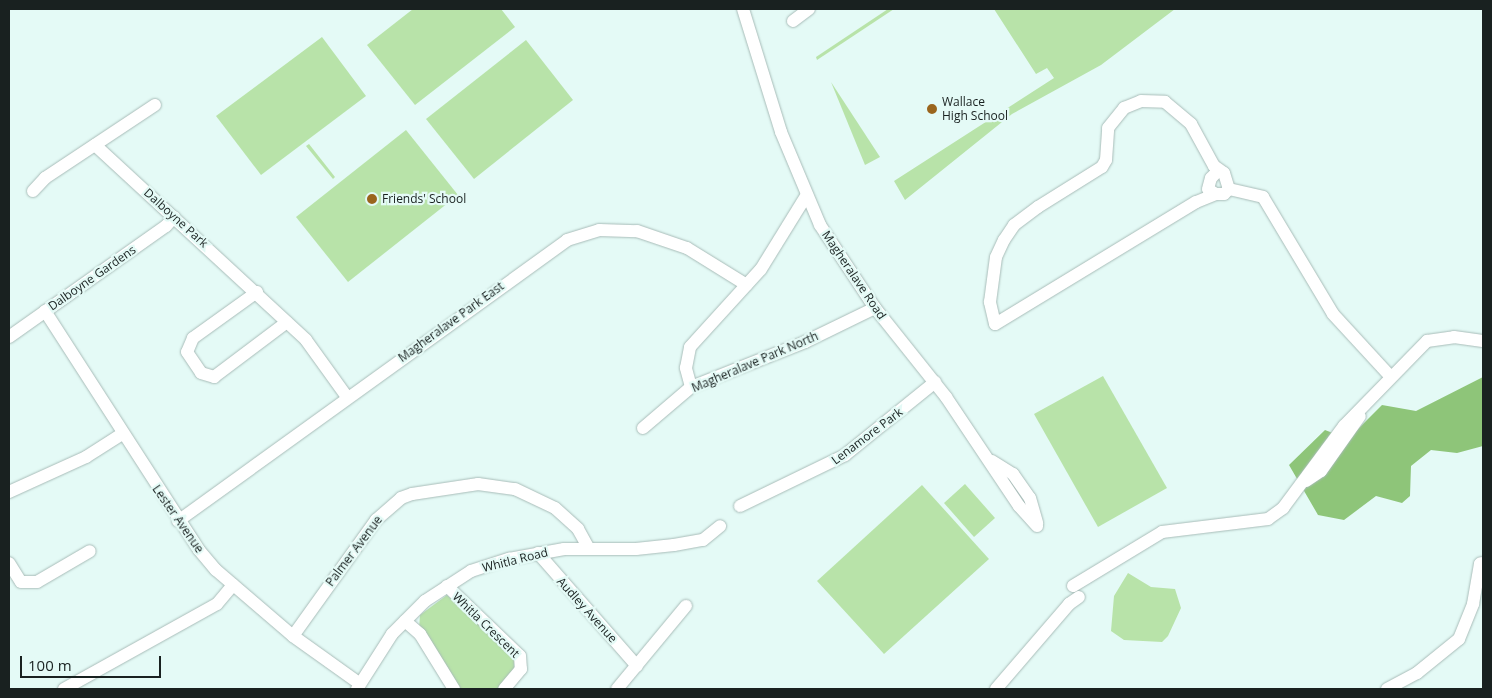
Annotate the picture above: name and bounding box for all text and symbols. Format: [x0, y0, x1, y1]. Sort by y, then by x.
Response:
place label: Wallace High School [942, 95, 1008, 123]
marker: Wallace High School [926, 103, 938, 115]
street label: Dalboyne Park [141, 185, 211, 251]
place label: Friends' School [382, 192, 466, 206]
marker: Friends' School [366, 193, 378, 205]
street label: Magheralave Road [819, 228, 889, 322]
street label: Dalboyne Gardens [45, 242, 139, 314]
street label: Magheralave Park East [396, 279, 506, 365]
street label: Magheralave Park North [689, 329, 821, 395]
street label: Lenamore Park [829, 405, 905, 467]
street label: Lester Avenue [149, 482, 207, 556]
street label: Palmer Avenue [323, 513, 385, 589]
street label: Whitla Road [481, 545, 549, 575]
street label: Audley Avenue [554, 574, 620, 646]
street label: Whitla Crescent [449, 589, 523, 661]
scale bar [22, 646, 164, 678]
text: 100 m [28, 655, 72, 675]

